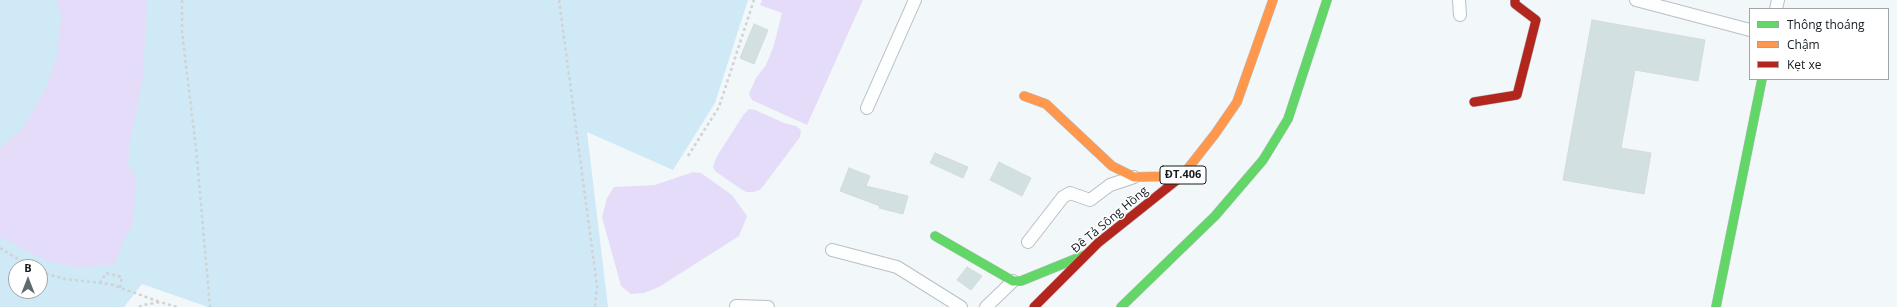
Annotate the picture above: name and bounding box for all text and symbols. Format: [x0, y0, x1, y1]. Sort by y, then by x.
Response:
legend [1749, 8, 1889, 80]
text: Thông thoáng [1787, 16, 1865, 33]
text: Chậm [1787, 36, 1820, 53]
text: Kẹt xe [1787, 56, 1822, 73]
road number: ĐT.406 [1160, 166, 1206, 184]
street label: Đê Tả Sông Hồng [1069, 184, 1151, 256]
north arrow [8, 259, 48, 299]
text: B [24, 260, 32, 275]

